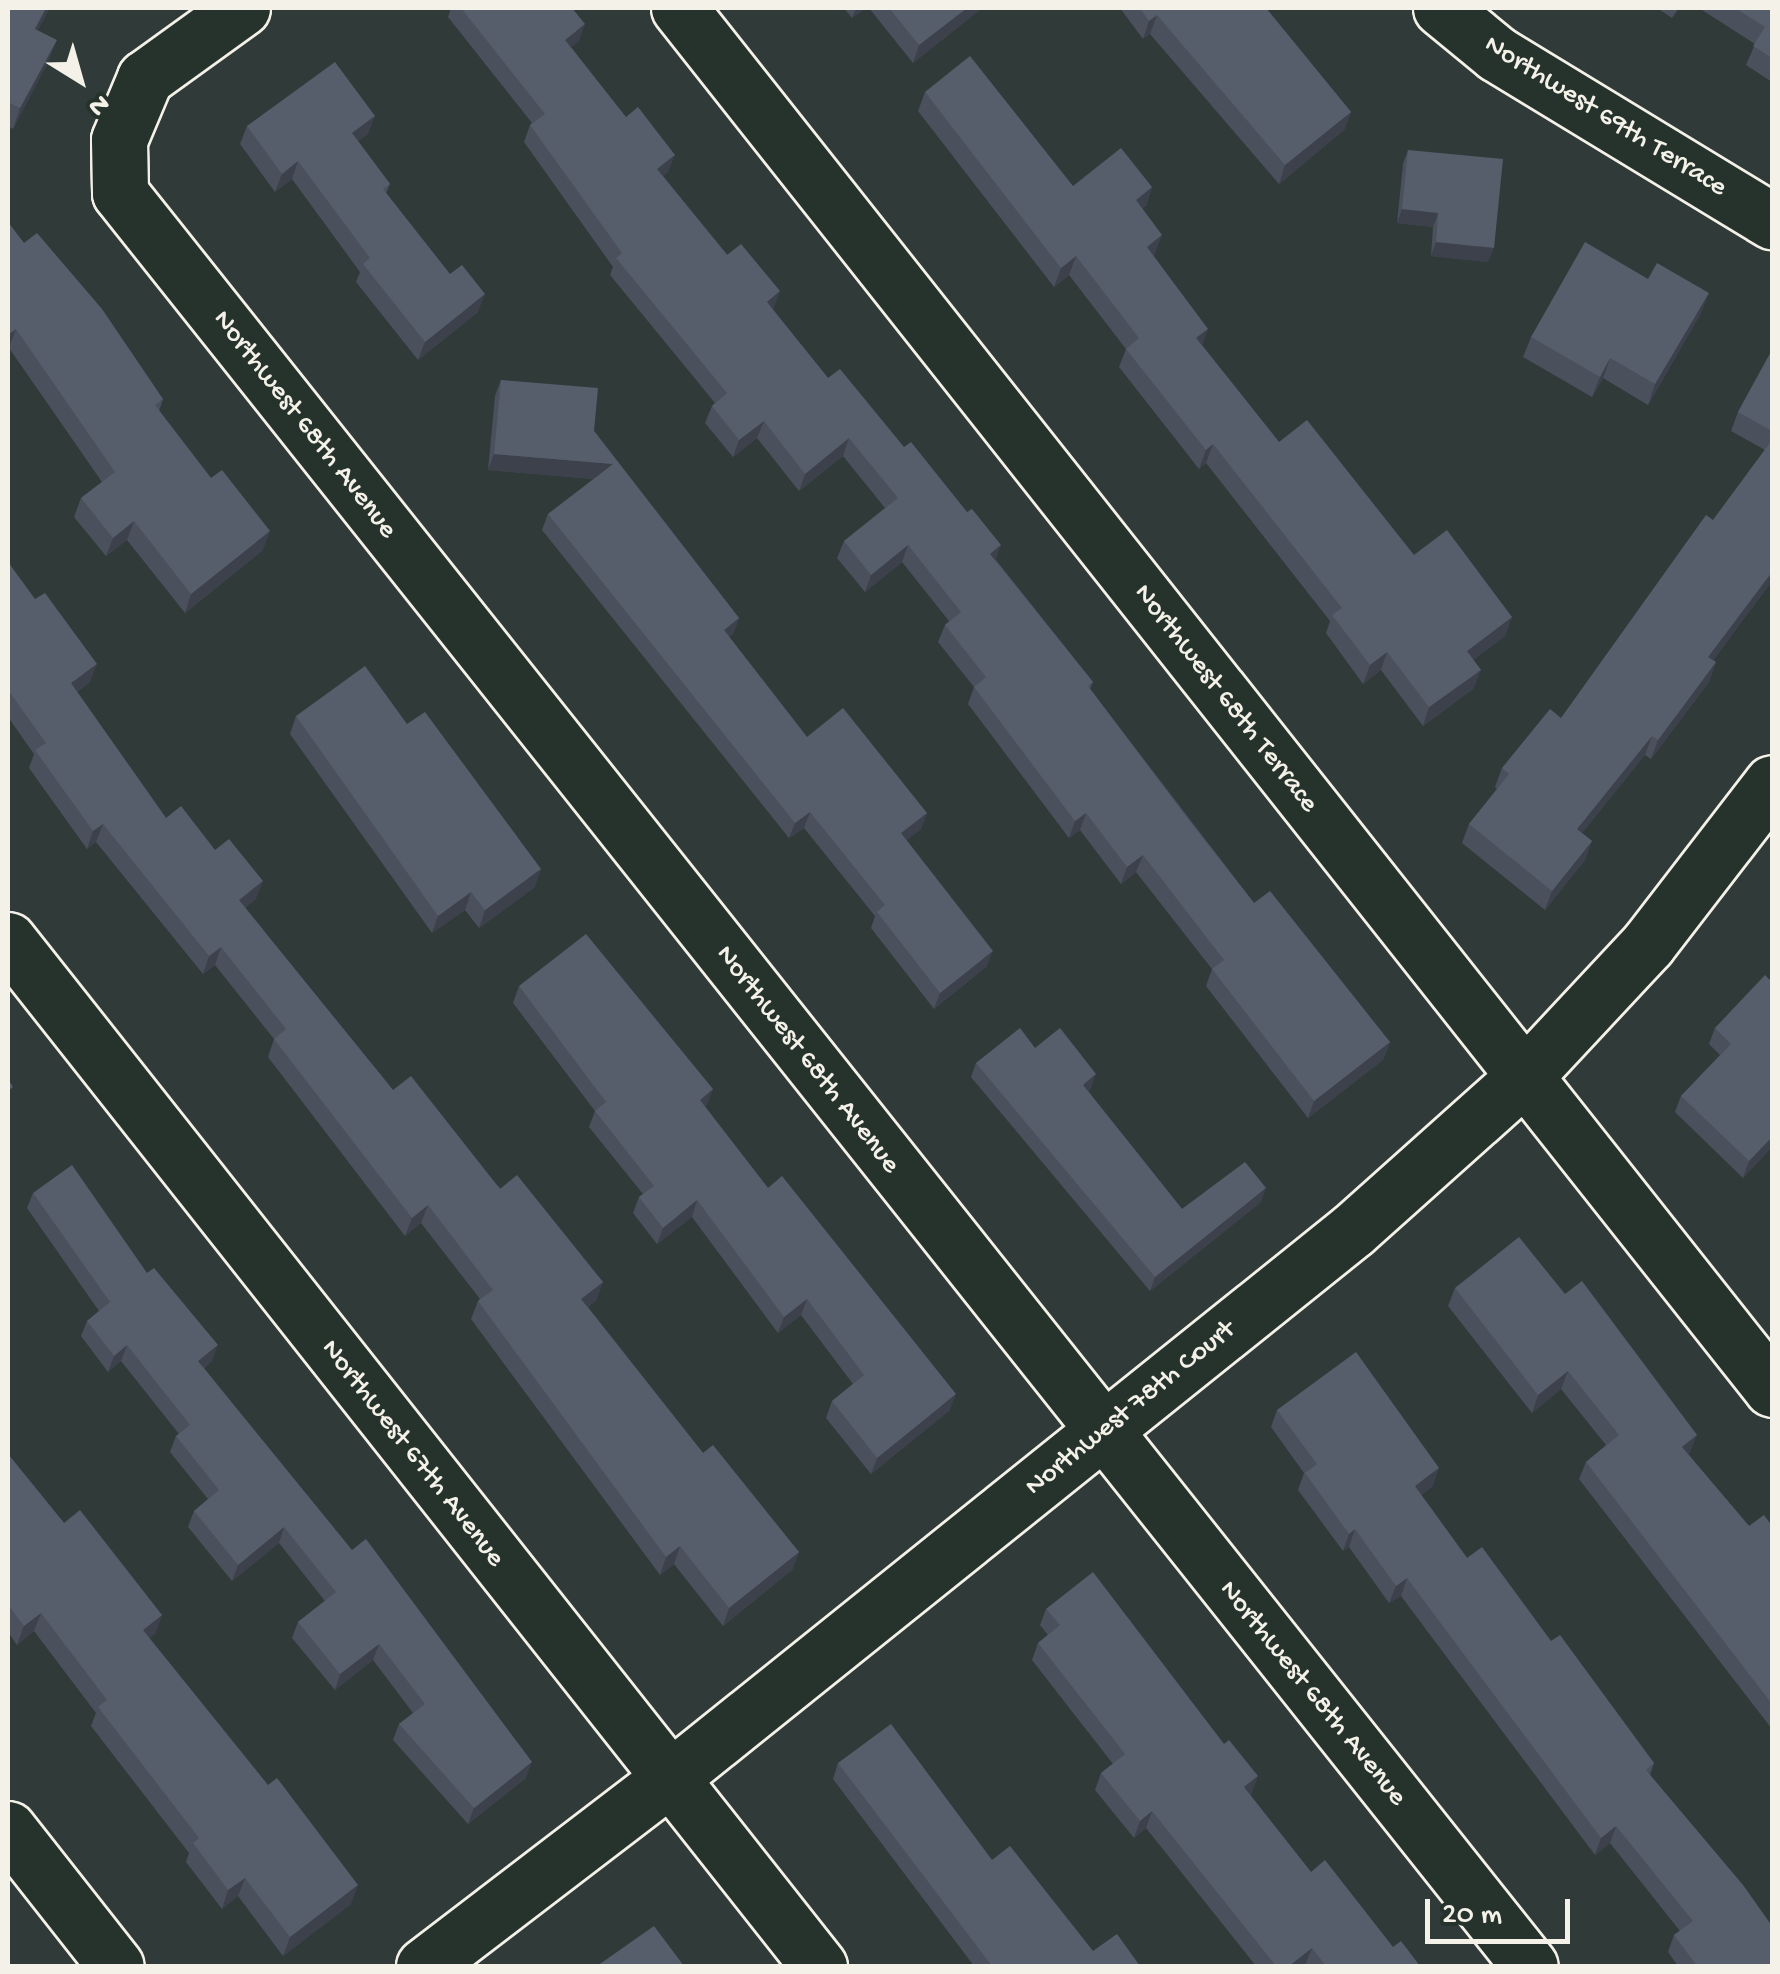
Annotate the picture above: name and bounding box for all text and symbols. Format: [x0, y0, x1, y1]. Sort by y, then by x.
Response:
street label: Northwest 69th Terrace [1478, 29, 1732, 205]
north arrow [30, 30, 130, 130]
text: N [81, 86, 116, 123]
street label: Northwest 68th Avenue [204, 304, 404, 546]
street label: Northwest 68th Terrace [1125, 578, 1325, 820]
street label: Northwest 68th Avenue [707, 939, 907, 1181]
street label: Northwest 78th Court [1019, 1314, 1243, 1504]
street label: Northwest 67th Avenue [313, 1333, 511, 1575]
street label: Northwest 68th Avenue [1211, 1574, 1413, 1814]
scale bar [1430, 1879, 1575, 1941]
text: 20 m [1442, 1899, 1502, 1934]

